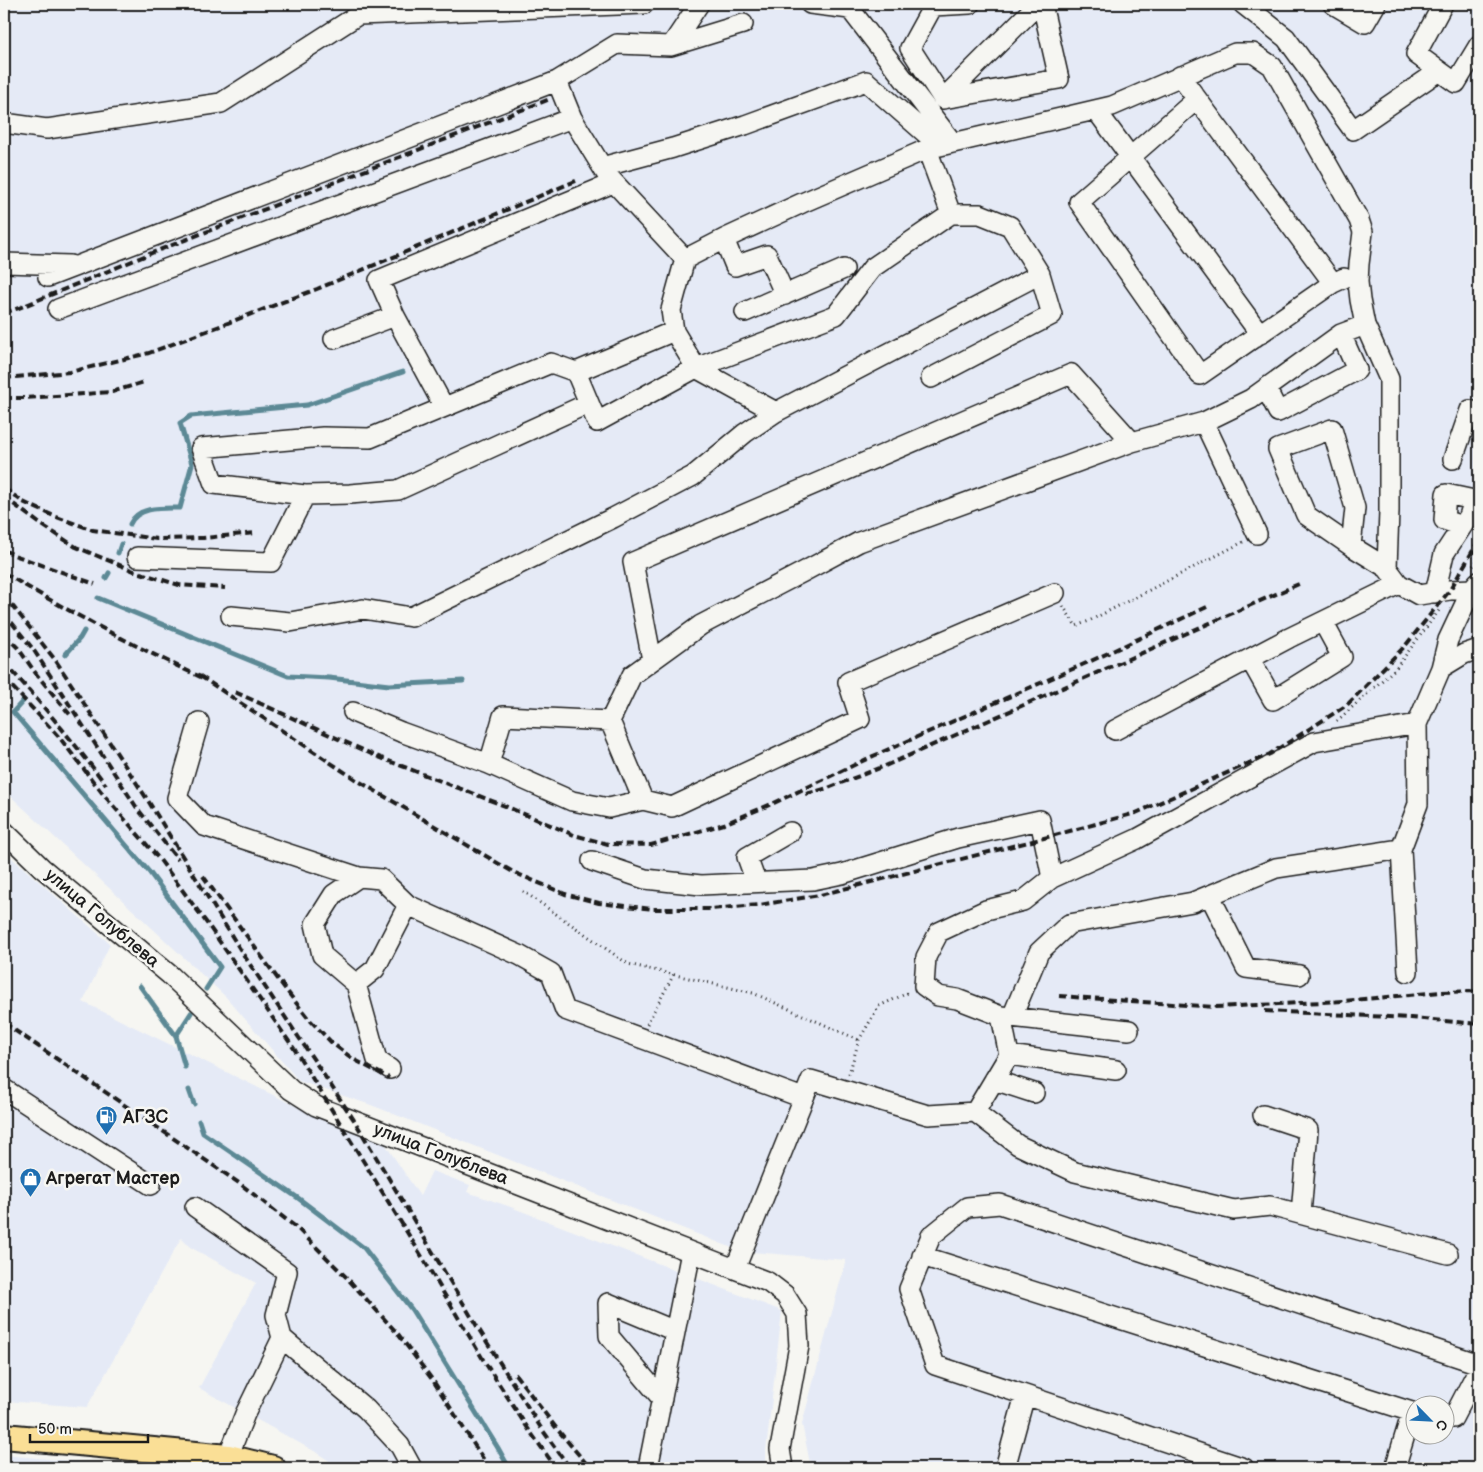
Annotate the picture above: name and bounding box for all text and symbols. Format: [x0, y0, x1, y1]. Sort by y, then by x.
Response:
street label: улица Голублева [41, 864, 164, 972]
fuel station icon: АГЗС [95, 1105, 119, 1136]
place label: АГЗС [122, 1107, 168, 1128]
street label: улица Голублева [371, 1119, 512, 1189]
shop icon: Агрегат Мастер [18, 1166, 42, 1197]
place label: Агрегат Мастер [45, 1168, 180, 1189]
north arrow [1406, 1394, 1456, 1444]
scale bar [30, 1412, 148, 1444]
text: С [1432, 1417, 1451, 1433]
text: 50 m [38, 1420, 72, 1439]

